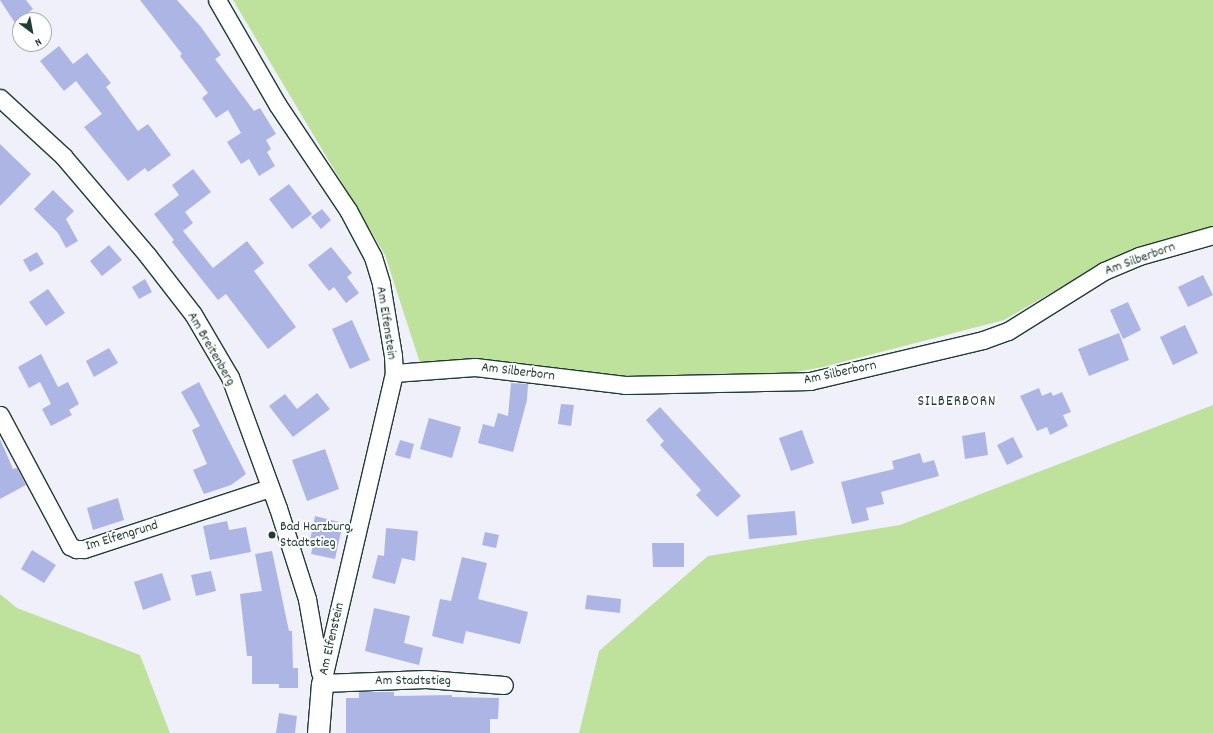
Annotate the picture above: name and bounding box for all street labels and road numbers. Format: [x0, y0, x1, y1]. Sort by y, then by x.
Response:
street label: Am Silberborn [1102, 238, 1178, 280]
street label: Am Elfenstein [372, 285, 400, 361]
street label: Am Breitenberg [183, 309, 239, 389]
street label: Am Silberborn [802, 357, 878, 389]
street label: Am Silberborn [480, 359, 556, 385]
street label: Im Elfengrund [84, 517, 160, 555]
street label: Am Elfenstein [315, 601, 349, 677]
street label: Am Stadtstieg [375, 673, 451, 689]

